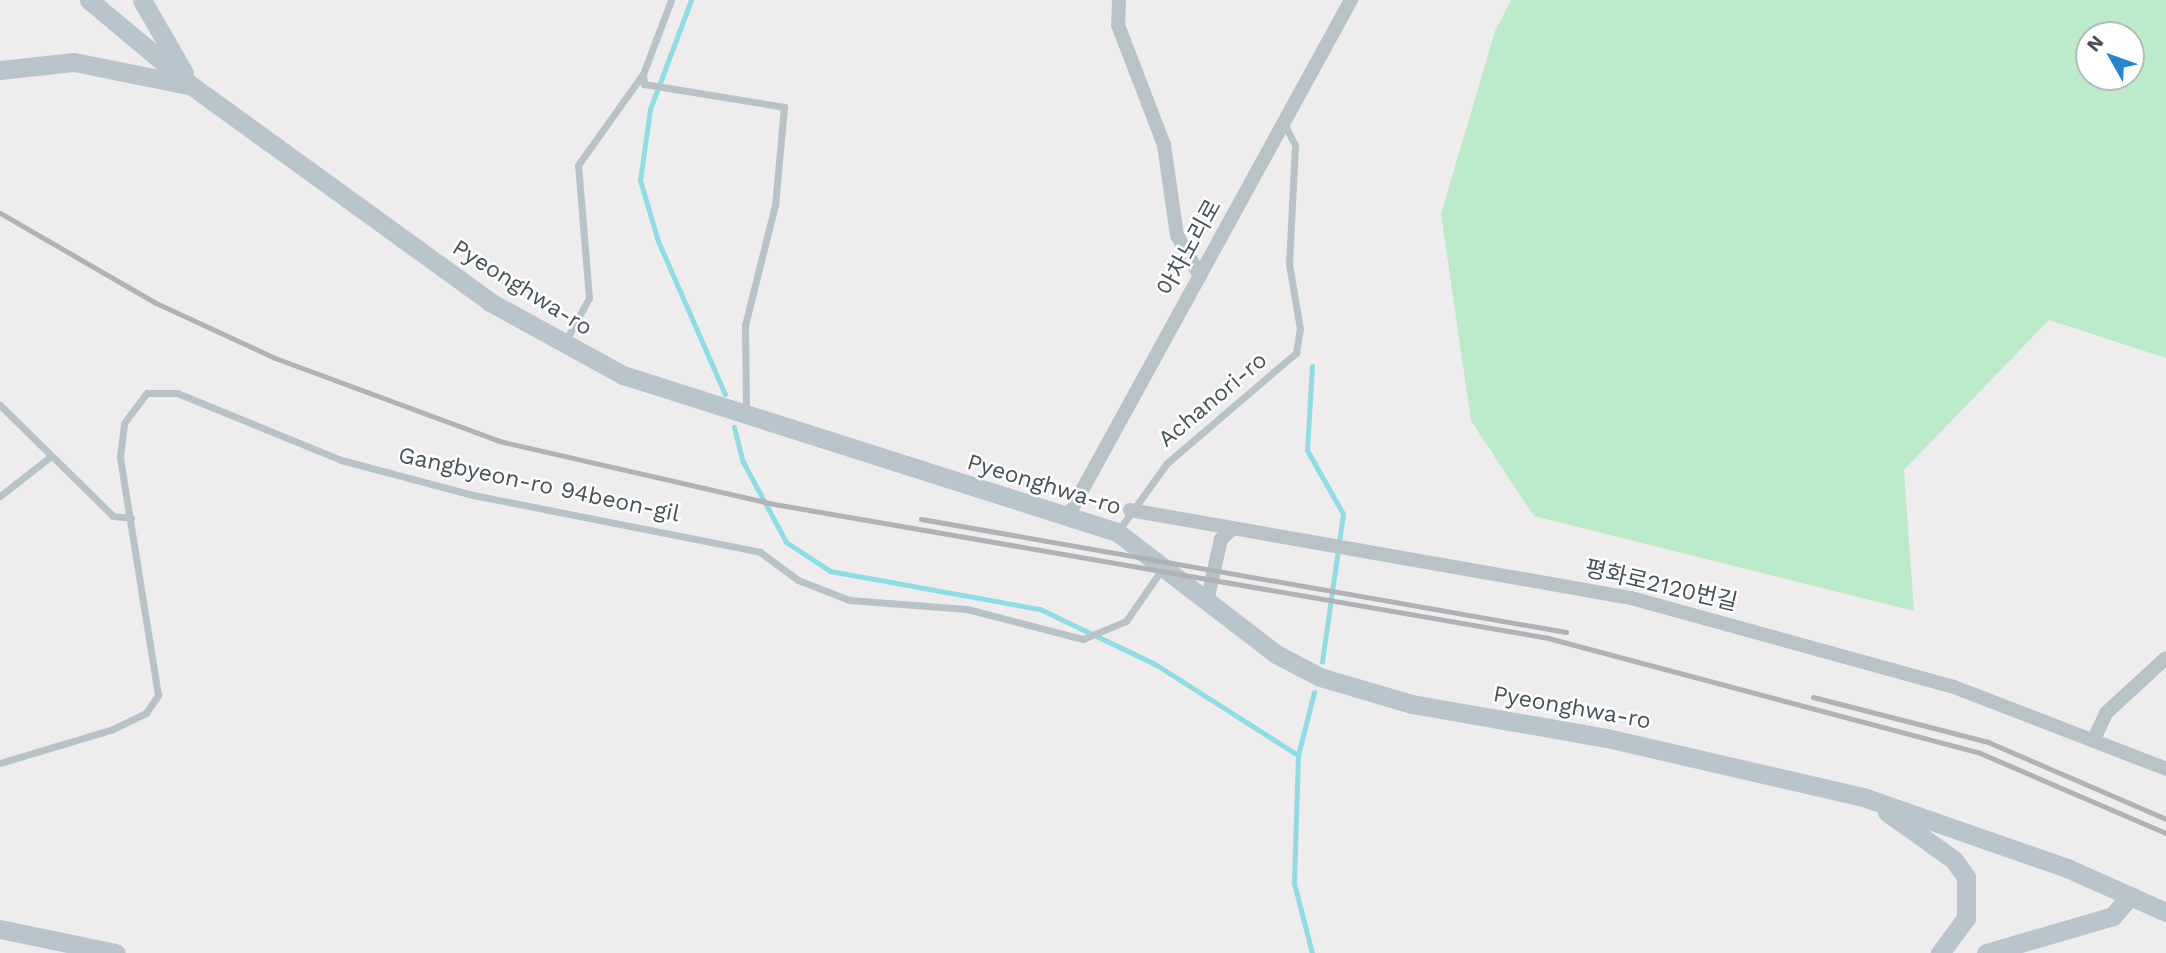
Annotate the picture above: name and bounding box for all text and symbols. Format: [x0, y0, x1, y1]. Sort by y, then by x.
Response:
north arrow [2075, 21, 2145, 91]
text: N [2082, 31, 2108, 56]
street label: 아차노리로 [1152, 195, 1228, 301]
street label: Pyeonghwa-ro [447, 234, 597, 342]
street label: Achanori-ro [1153, 347, 1273, 453]
street label: Gangbyeon-ro 94beon-gil [396, 442, 682, 528]
street label: Pyeonghwa-ro [964, 448, 1124, 522]
street label: 평화로2120번길 [1582, 555, 1740, 617]
street label: Pyeonghwa-ro [1491, 681, 1653, 735]

